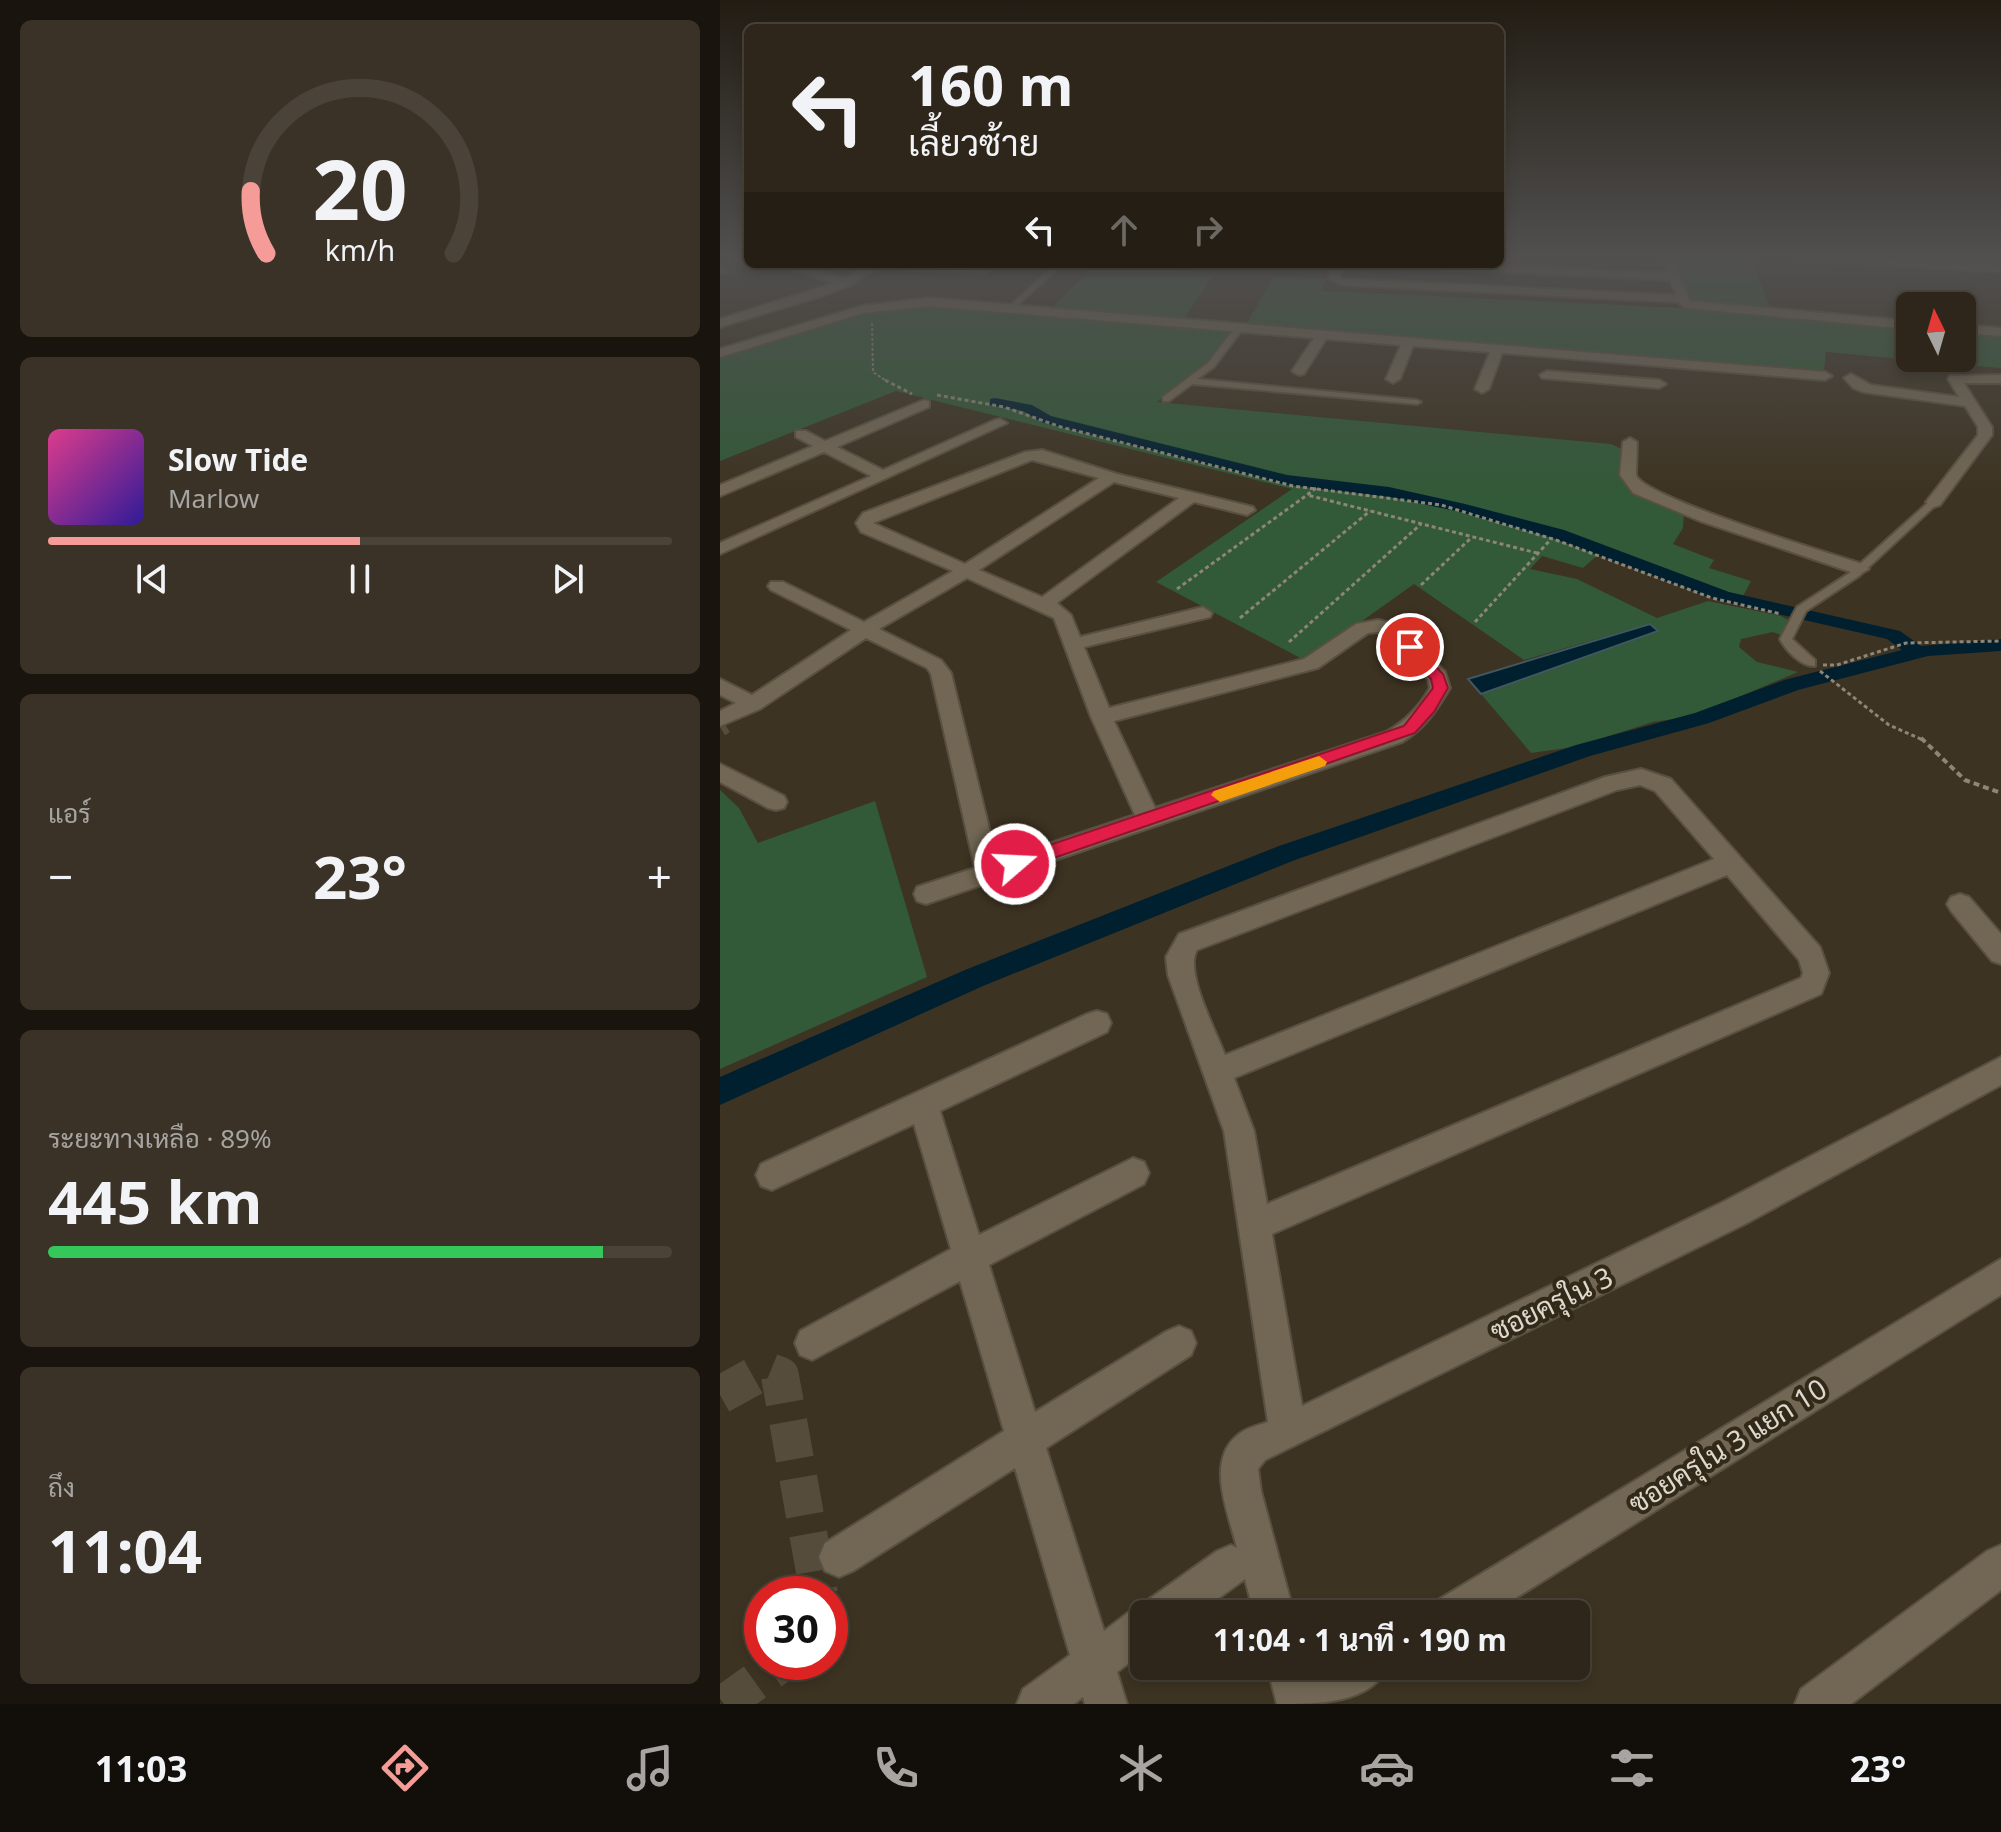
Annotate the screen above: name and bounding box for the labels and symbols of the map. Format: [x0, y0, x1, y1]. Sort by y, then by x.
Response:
north arrow [1896, 292, 1976, 372]
pin [1376, 613, 1444, 681]
position arrow [973, 822, 1057, 906]
street label: ซอยครุใน 3 [1483, 1257, 1619, 1351]
street label: ซอยครุใน 3 แยก 10 [1621, 1369, 1834, 1523]
speed limit sign: 30 [744, 1576, 848, 1680]

